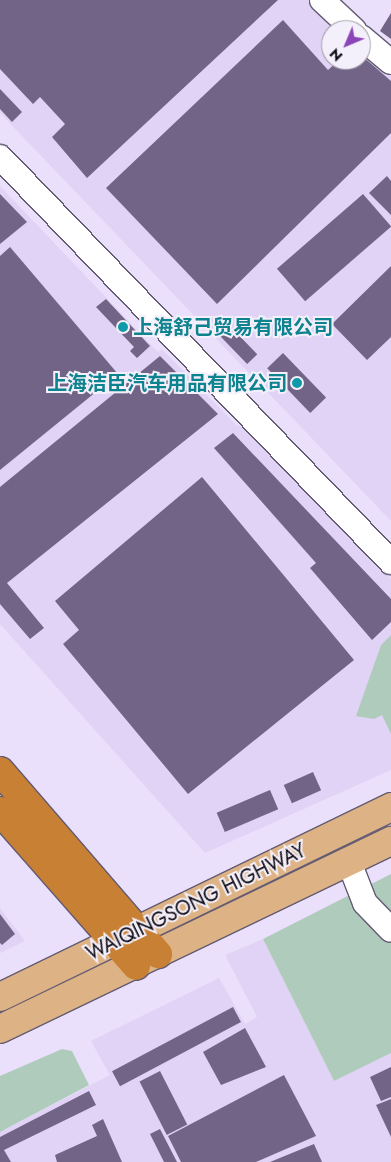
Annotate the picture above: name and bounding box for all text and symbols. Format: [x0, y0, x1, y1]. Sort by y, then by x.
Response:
north arrow [321, 20, 371, 70]
text: N [325, 44, 347, 66]
place label: 上海舒己贸易有限公司 [133, 315, 333, 339]
marker: 上海舒己贸易有限公司 [117, 321, 129, 333]
place label: 上海洁臣汽车用品有限公司 [47, 371, 287, 395]
marker: 上海洁臣汽车用品有限公司 [291, 377, 303, 389]
street label: WAIQINGSONG HIGHWAY [82, 838, 310, 966]

